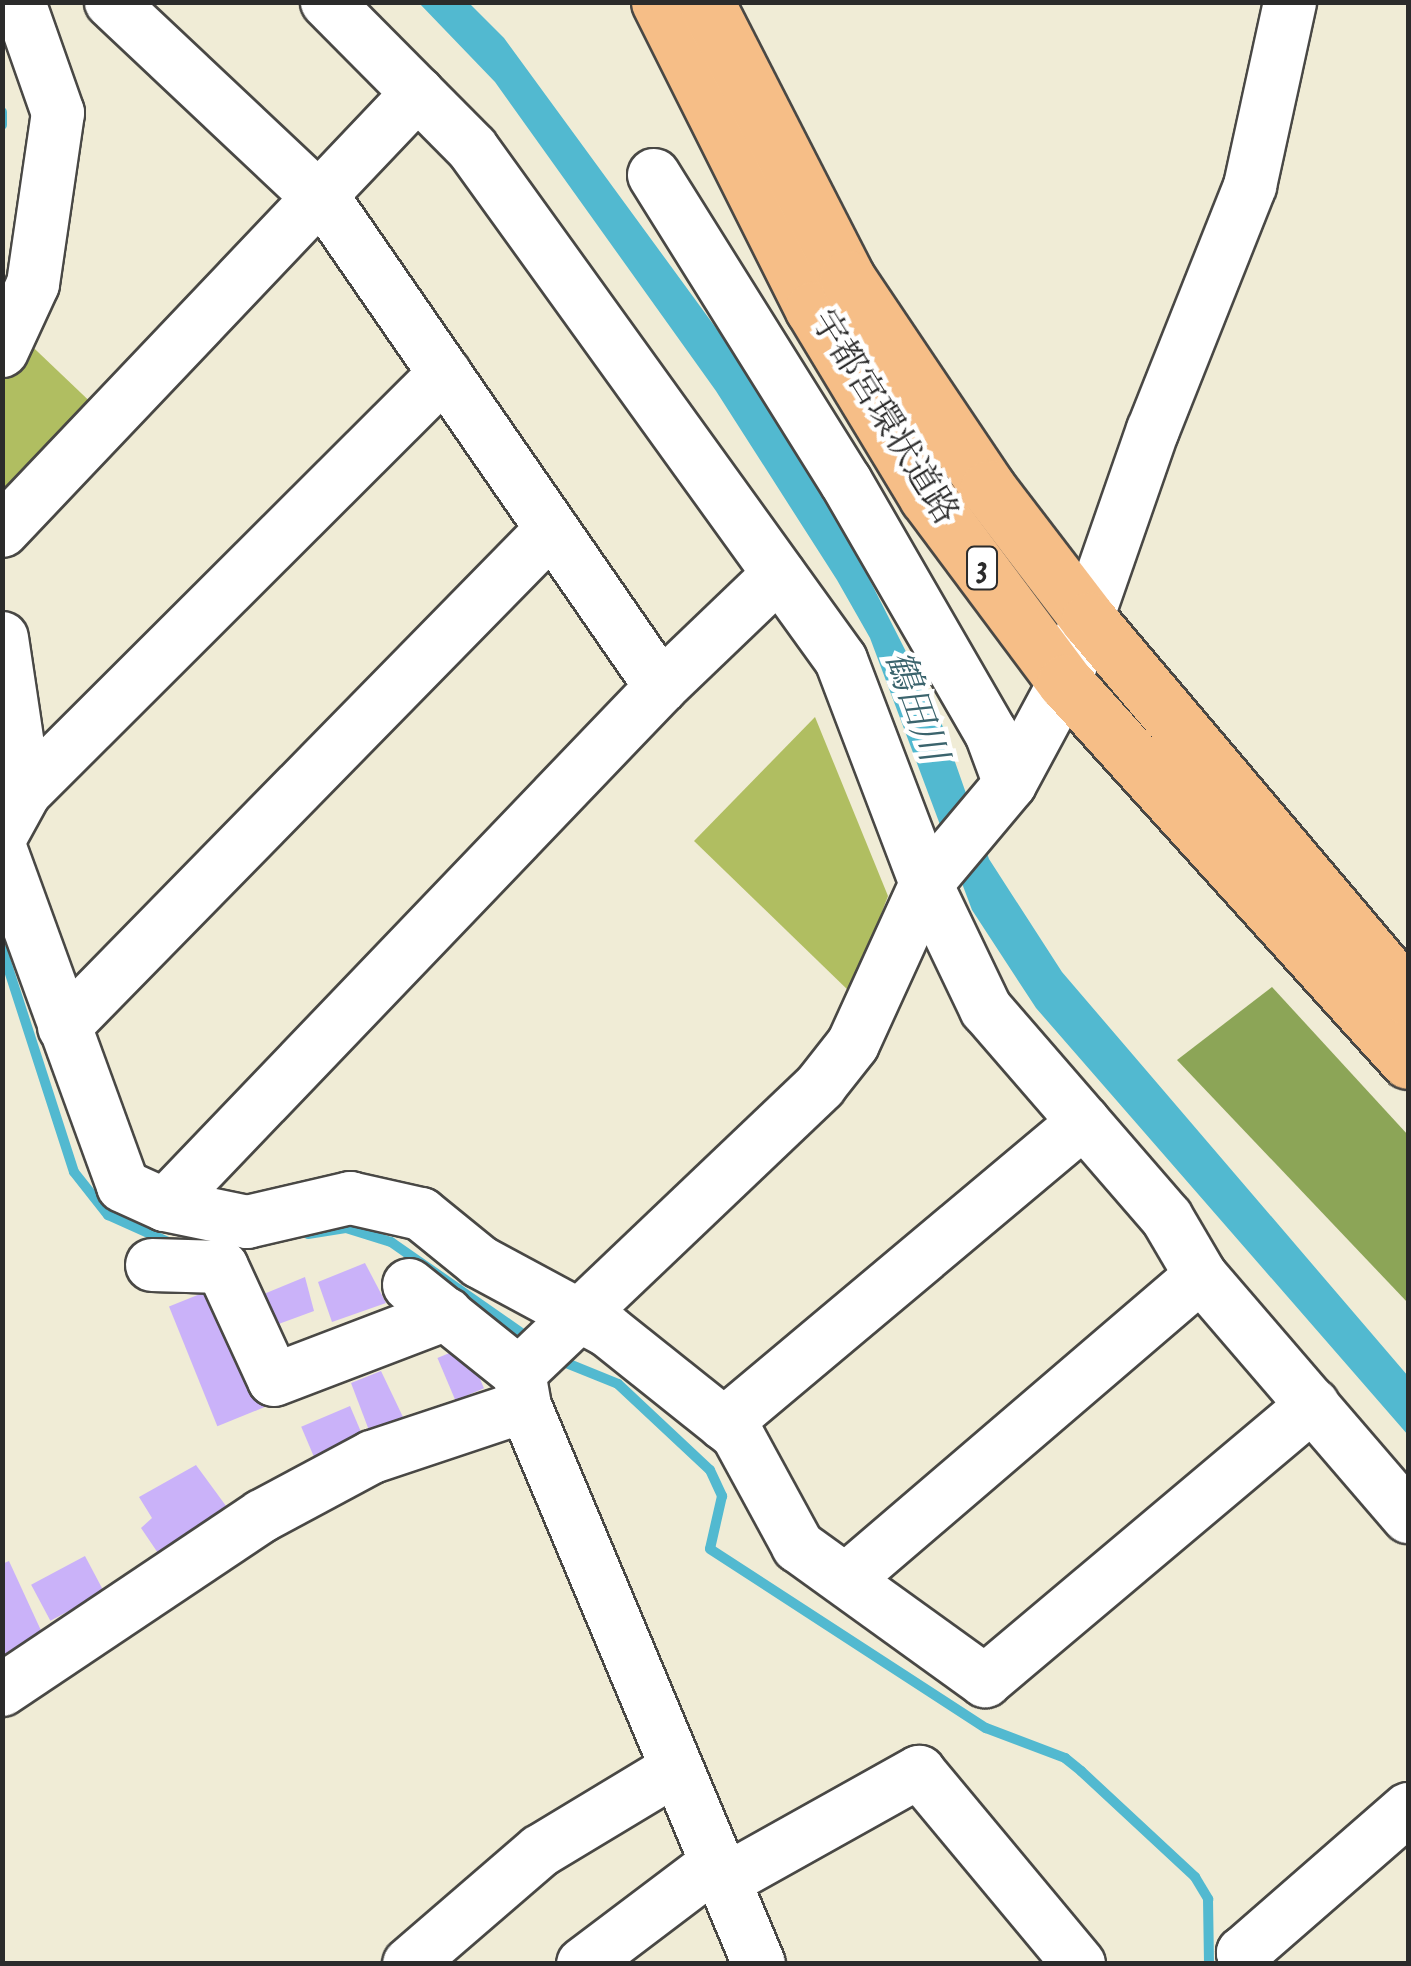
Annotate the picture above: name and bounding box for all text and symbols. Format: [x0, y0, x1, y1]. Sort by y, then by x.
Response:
street label: 宇都宮環状道路 [800, 303, 966, 533]
road number: 3 [964, 541, 1000, 595]
water label: 鶴田川 [872, 646, 954, 768]

